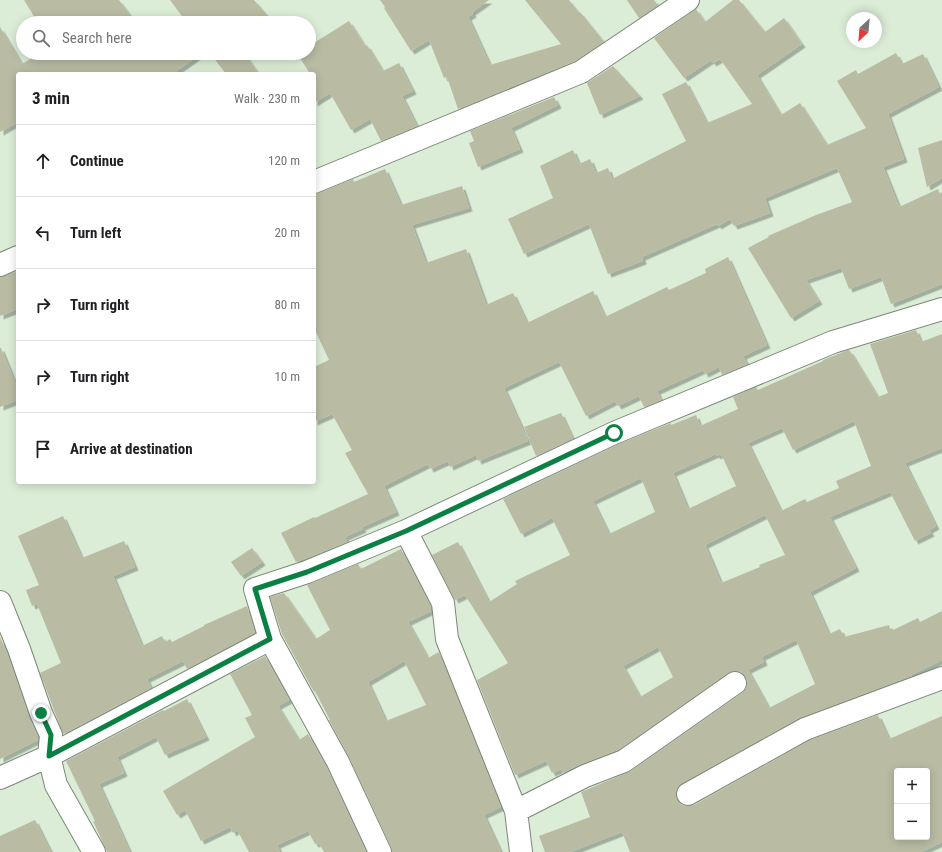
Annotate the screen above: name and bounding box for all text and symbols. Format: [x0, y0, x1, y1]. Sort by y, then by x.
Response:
north arrow [846, 12, 882, 48]
search box [16, 16, 316, 60]
icon: search [30, 27, 52, 49]
text: Search here [62, 29, 132, 47]
text: 3 min [32, 88, 70, 108]
text: Walk · 230 m [234, 91, 300, 106]
icon: ahead [32, 150, 54, 172]
text: Continue [70, 152, 124, 170]
text: 120 m [268, 153, 300, 168]
icon: left [32, 222, 54, 244]
text: Turn left [70, 224, 121, 242]
text: 20 m [274, 225, 300, 240]
icon: right [32, 294, 54, 316]
text: Turn right [70, 296, 129, 314]
text: 80 m [274, 297, 300, 312]
icon: right [32, 366, 54, 388]
text: Turn right [70, 368, 129, 386]
text: 10 m [274, 369, 300, 384]
route start [605, 424, 623, 442]
icon: arrive [32, 438, 54, 460]
text: Arrive at destination [70, 440, 193, 458]
route end [32, 704, 50, 722]
map controls [894, 768, 930, 840]
button: + [894, 768, 930, 804]
button: − [894, 804, 930, 840]

